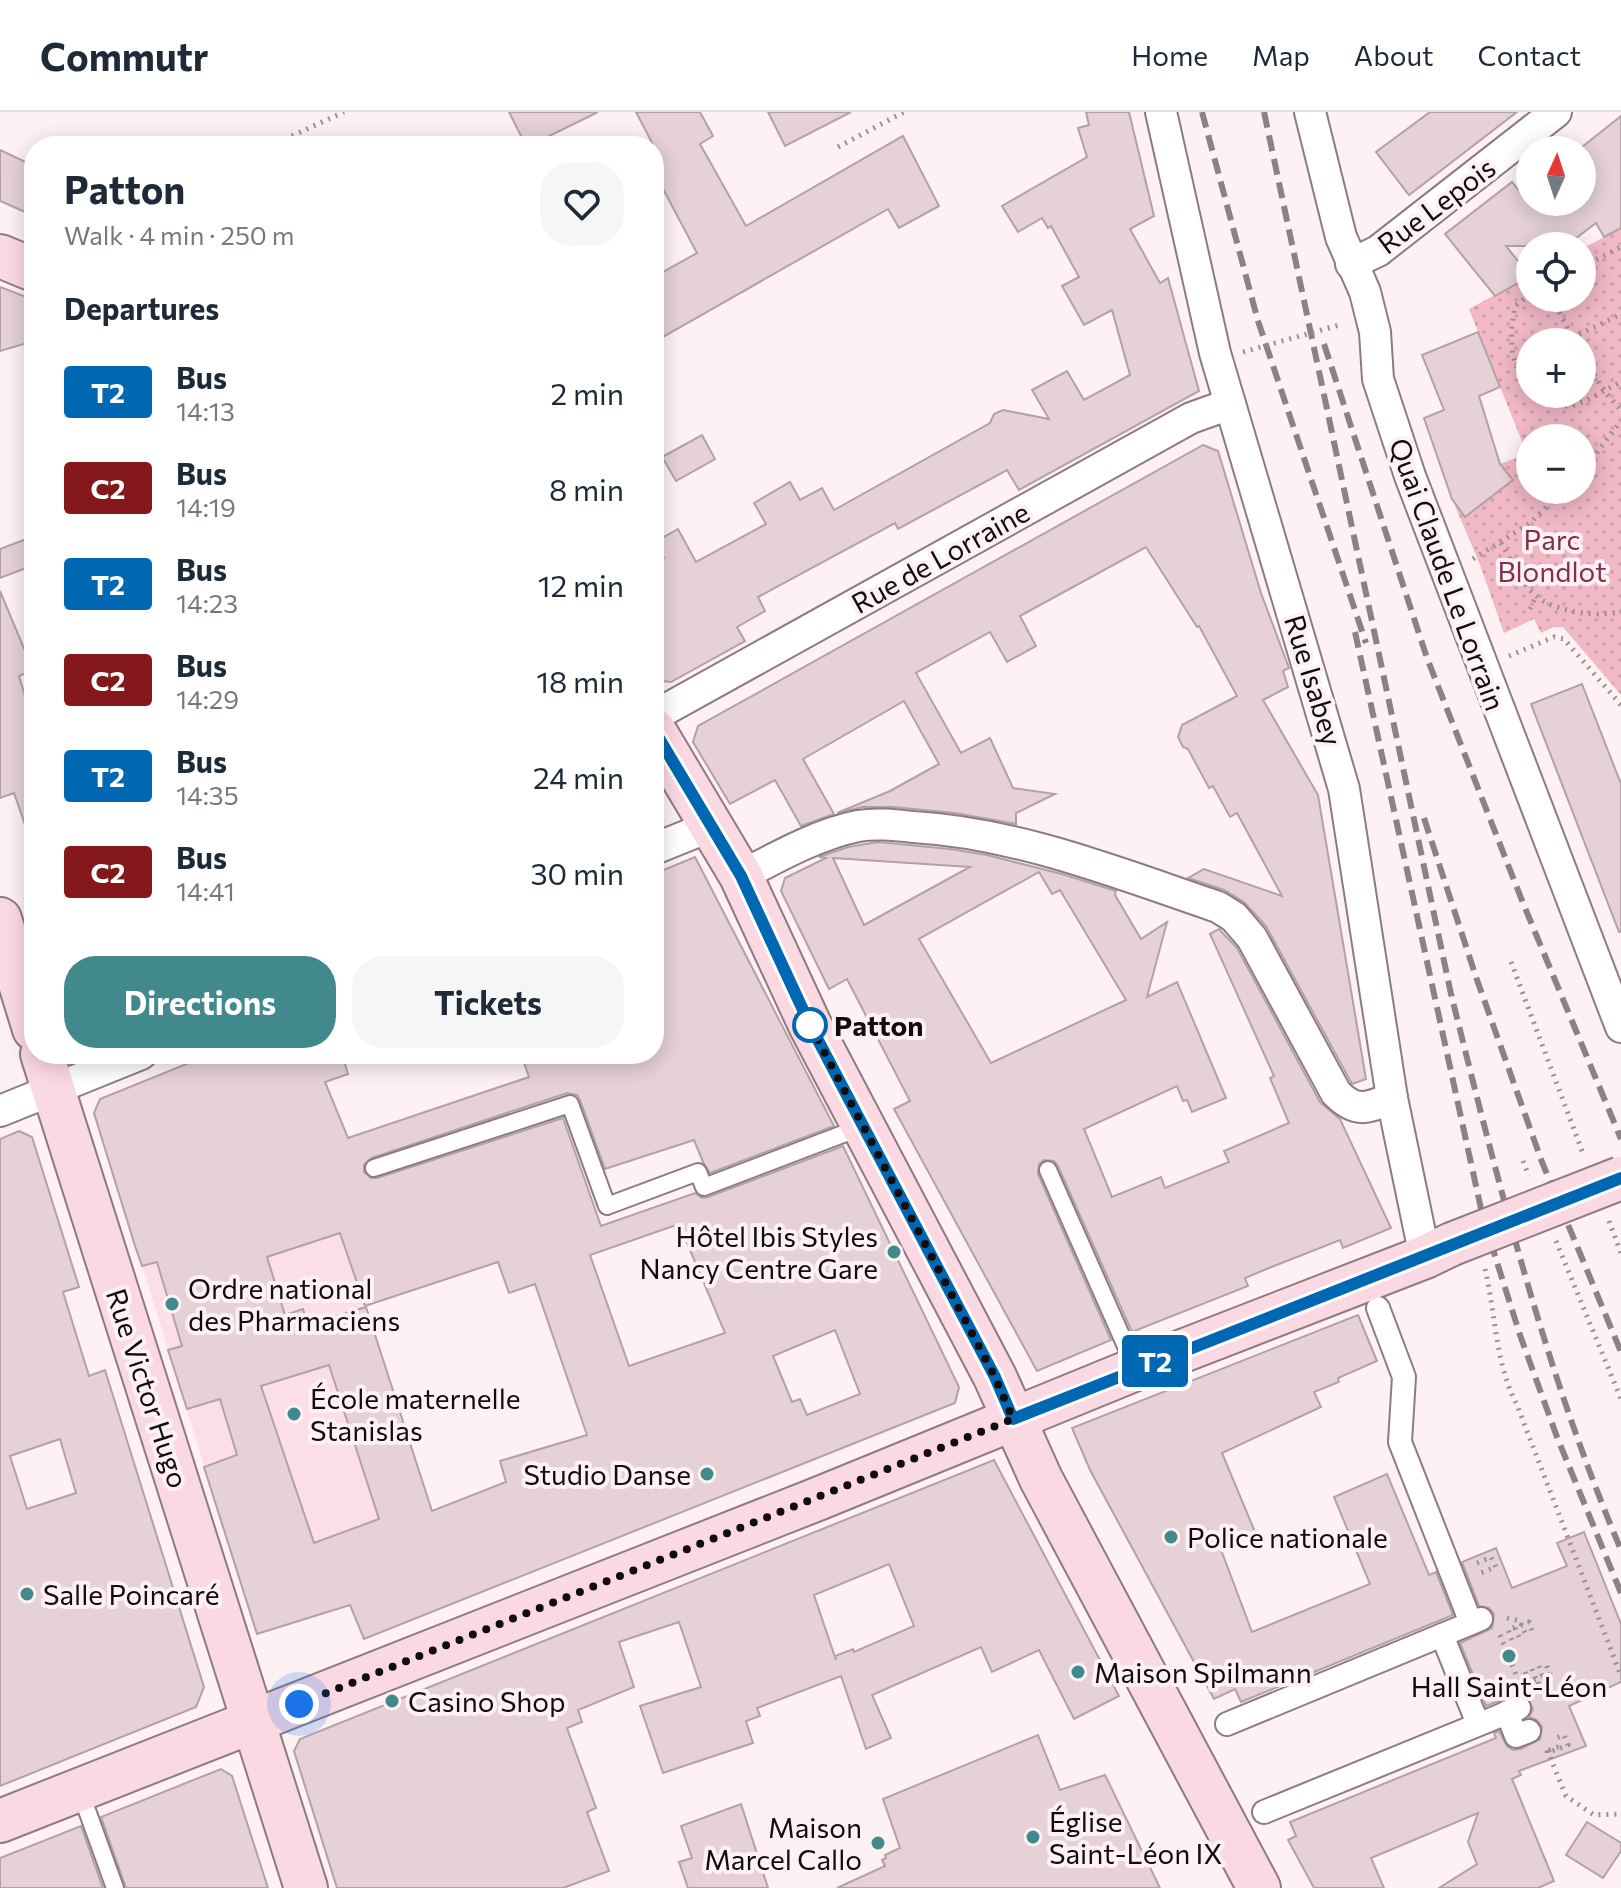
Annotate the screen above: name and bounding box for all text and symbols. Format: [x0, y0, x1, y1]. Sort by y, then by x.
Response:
text: Commutr [40, 32, 208, 79]
text: Home [1131, 38, 1208, 72]
text: Map [1252, 38, 1310, 72]
text: About [1354, 38, 1434, 72]
text: Contact [1478, 38, 1581, 72]
north arrow [1516, 136, 1596, 216]
map controls [1516, 136, 1596, 504]
street label: Rue Lepois [1371, 150, 1501, 260]
button: heart [540, 162, 624, 246]
text: Patton [64, 165, 185, 212]
text: Walk · 4 min · 250 m [64, 219, 294, 250]
button: locate [1516, 232, 1596, 312]
text: Departures [64, 289, 219, 326]
button: + [1516, 328, 1596, 408]
text: Bus [176, 358, 227, 395]
text: 2 min [551, 374, 624, 411]
text: T2 [91, 375, 125, 409]
text: 14:13 [176, 395, 235, 426]
button: − [1516, 424, 1596, 504]
street label: Quai Claude Le Lorrain [1383, 433, 1513, 715]
text: Bus [176, 454, 227, 491]
text: 8 min [549, 470, 624, 507]
text: C2 [90, 471, 126, 505]
text: 14:19 [176, 491, 236, 522]
street label: Rue de Lorraine [845, 494, 1035, 620]
park label: Parc Blondlot [1497, 522, 1607, 588]
text: Bus [176, 550, 227, 587]
text: 12 min [538, 566, 624, 603]
text: T2 [91, 567, 125, 601]
text: 14:23 [176, 587, 238, 618]
street label: Rue Isabey [1278, 610, 1350, 750]
text: Bus [176, 646, 227, 683]
text: 18 min [536, 662, 624, 699]
text: C2 [90, 663, 126, 697]
text: 14:29 [176, 683, 239, 714]
text: Bus [176, 742, 227, 779]
text: 24 min [533, 758, 624, 795]
text: T2 [91, 759, 125, 793]
text: 14:35 [176, 779, 239, 810]
text: Bus [176, 838, 227, 875]
text: 30 min [530, 854, 624, 891]
text: C2 [90, 855, 126, 889]
text: 14:41 [176, 875, 235, 906]
button: Directions [64, 956, 336, 1048]
button: Tickets [352, 956, 624, 1048]
marker: Patton [793, 1008, 827, 1042]
place label: Patton [834, 1008, 923, 1042]
place label: Hôtel Ibis Styles Nancy Centre Gare [640, 1219, 878, 1285]
marker: Hôtel Ibis Styles Nancy Centre Gare [885, 1243, 903, 1261]
place label: Ordre national des Pharmaciens [188, 1271, 400, 1337]
street label: Rue Victor Hugo [100, 1284, 196, 1492]
marker: Ordre national des Pharmaciens [163, 1295, 181, 1313]
line badge: T2 [1119, 1335, 1191, 1387]
text: T2 [1138, 1344, 1172, 1378]
place label: École maternelle Stanislas [310, 1381, 521, 1447]
marker: École maternelle Stanislas [285, 1405, 303, 1423]
place label: Studio Danse [523, 1457, 691, 1491]
marker: Studio Danse [698, 1465, 716, 1483]
place label: Police nationale [1187, 1520, 1388, 1554]
marker: Police nationale [1162, 1528, 1180, 1546]
place label: Salle Poincaré [43, 1577, 219, 1611]
marker: Salle Poincaré [18, 1585, 36, 1603]
marker: Hall Saint-Léon [1500, 1647, 1518, 1665]
place label: Maison Spilmann [1094, 1655, 1312, 1689]
marker: Maison Spilmann [1069, 1663, 1087, 1681]
place label: Hall Saint-Léon [1411, 1669, 1607, 1703]
your location [279, 1684, 319, 1724]
place label: Casino Shop [408, 1684, 566, 1718]
marker: Casino Shop [383, 1692, 401, 1710]
place label: Église Saint-Léon IX [1049, 1804, 1222, 1870]
place label: Maison Marcel Callo [704, 1810, 862, 1876]
marker: Église Saint-Léon IX [1024, 1828, 1042, 1846]
marker: Maison Marcel Callo [869, 1834, 887, 1852]

